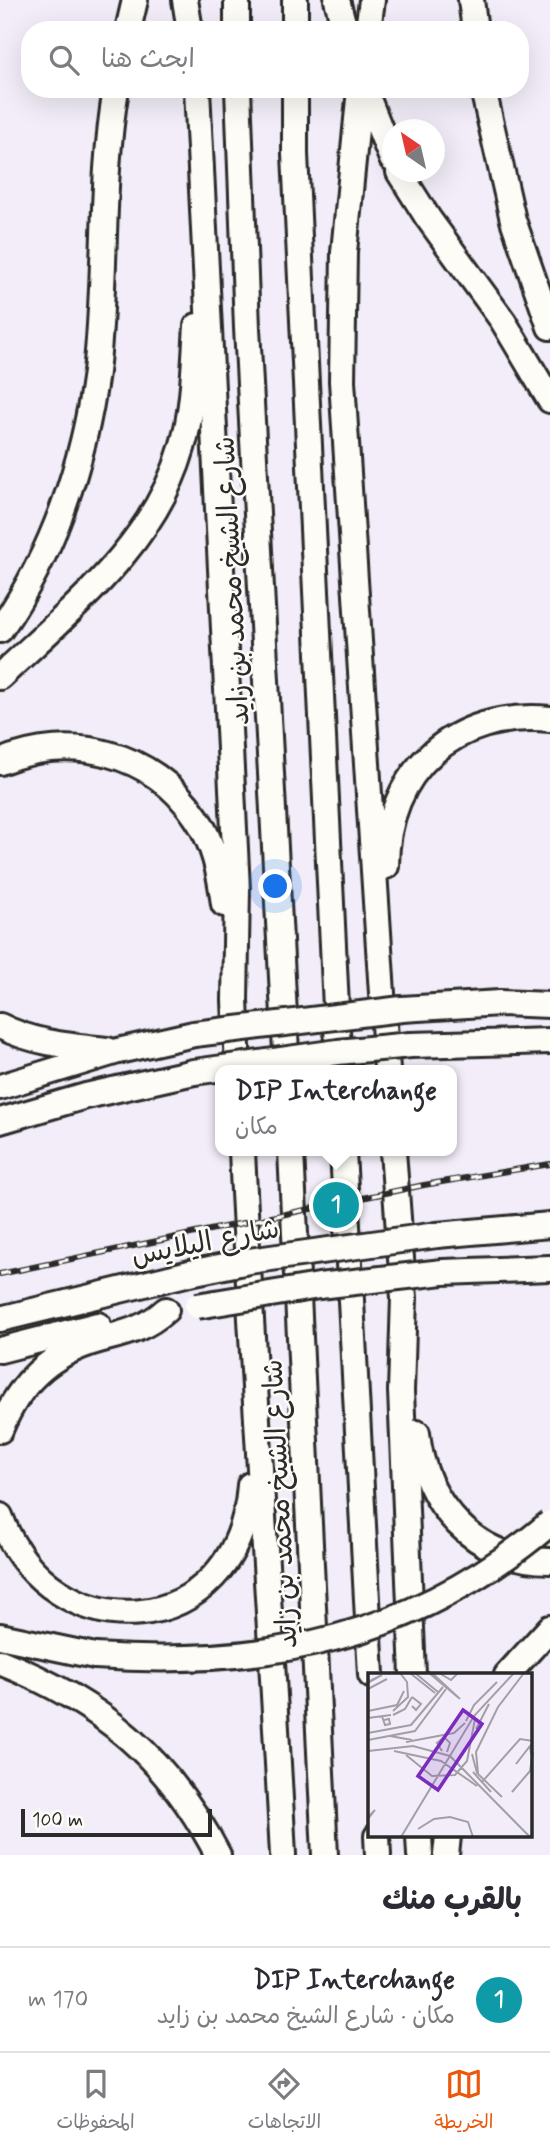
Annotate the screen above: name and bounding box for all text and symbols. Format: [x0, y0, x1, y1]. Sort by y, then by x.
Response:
search box [21, 21, 529, 98]
icon: search [45, 41, 83, 79]
text: ابحث هنا [101, 43, 195, 77]
north arrow [382, 119, 445, 182]
street label: شارع الشيخ محمد بن زايد [207, 435, 260, 726]
your location [258, 869, 292, 903]
popup [215, 1065, 457, 1156]
text: DIP Interchange [235, 1075, 437, 1109]
text: مكان [235, 1113, 278, 1143]
pin: 1 [313, 1179, 359, 1231]
street label: شارع اليلايس [128, 1211, 283, 1276]
street label: شارع الشيخ محمد بن زايد [255, 1358, 308, 1649]
inset map [368, 1673, 532, 1838]
scale bar [21, 1806, 212, 1838]
text: 100 m [32, 1808, 83, 1833]
text: بالقرب منك [382, 1881, 522, 1920]
text: DIP Interchange [253, 1964, 455, 1998]
text: 170 m [28, 1985, 88, 2015]
text: 1 [494, 1985, 504, 2015]
text: مكان · شارع الشيخ محمد بن زايد [157, 2002, 455, 2032]
tab: المحفوظات [57, 2065, 135, 2138]
tab: الاتجاهات [248, 2065, 321, 2138]
tab: الخريطة [434, 2065, 493, 2138]

